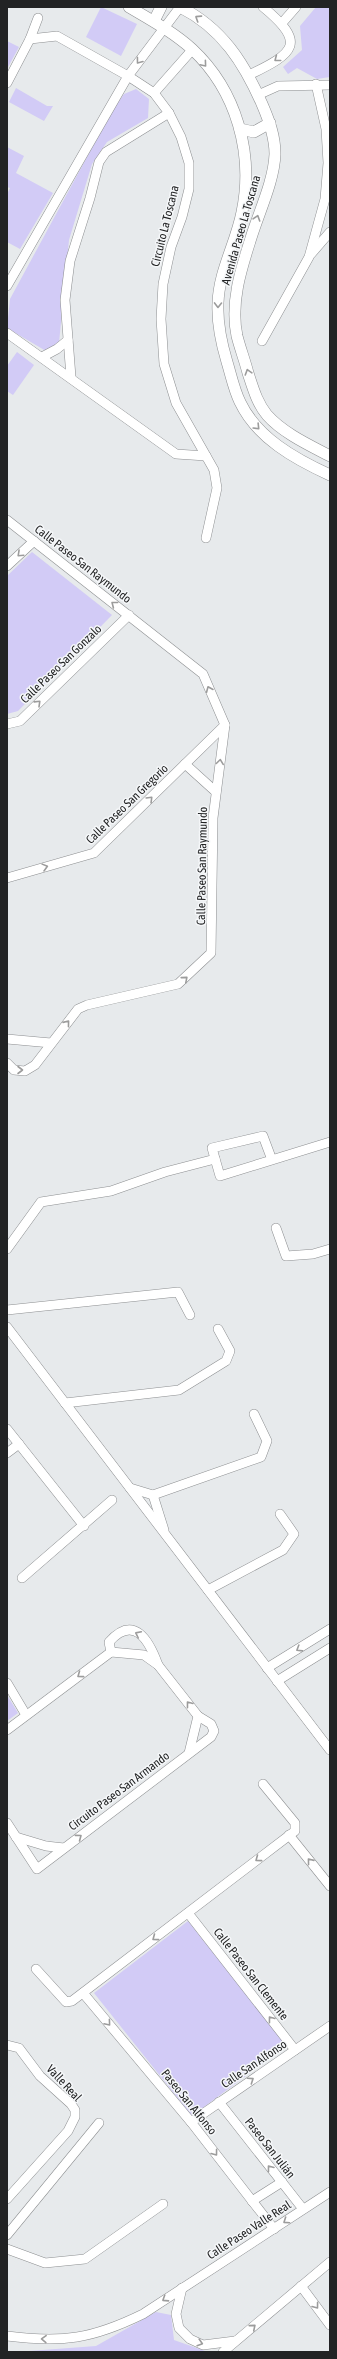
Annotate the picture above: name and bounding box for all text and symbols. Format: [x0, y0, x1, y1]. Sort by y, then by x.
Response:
one-way arrow [195, 15, 202, 23]
one-way arrow [275, 55, 282, 62]
one-way arrow [137, 57, 144, 64]
one-way arrow [200, 59, 207, 66]
street label: Avenida Paseo La Toscana [219, 174, 263, 286]
street label: Circuito La Toscana [148, 184, 182, 268]
one-way arrow [252, 215, 261, 222]
one-way arrow [214, 302, 222, 308]
one-way arrow [244, 368, 253, 375]
one-way arrow [252, 422, 260, 430]
street label: Calle Paseo San Raymundo [32, 522, 134, 606]
one-way arrow [18, 549, 25, 556]
one-way arrow [112, 601, 119, 608]
street label: Calle Paseo San Gonzalo [18, 622, 105, 706]
one-way arrow [206, 686, 214, 693]
one-way arrow [33, 700, 41, 708]
one-way arrow [215, 759, 224, 765]
street label: Calle Paseo San Gregorio [83, 761, 171, 847]
one-way arrow [145, 796, 153, 803]
street label: Calle Paseo San Raymundo [194, 806, 210, 925]
one-way arrow [41, 864, 48, 872]
one-way arrow [180, 976, 188, 983]
one-way arrow [63, 1020, 70, 1027]
one-way arrow [18, 1066, 24, 1074]
one-way arrow [134, 1631, 142, 1639]
one-way arrow [296, 1644, 303, 1651]
one-way arrow [77, 1671, 84, 1678]
one-way arrow [186, 1702, 193, 1709]
street label: Circuito Paseo San Armando [66, 1748, 172, 1833]
one-way arrow [74, 1834, 81, 1841]
one-way arrow [256, 1854, 263, 1861]
one-way arrow [307, 1858, 314, 1865]
street label: Calle Paseo San Clemente [211, 1925, 291, 2023]
one-way arrow [153, 1933, 160, 1940]
one-way arrow [269, 2017, 276, 2024]
one-way arrow [103, 2018, 111, 2026]
street label: Calle San Alfonso [219, 2037, 290, 2091]
street label: Valle Real [44, 2062, 85, 2105]
street label: Paseo San Alfonso [158, 2067, 220, 2138]
one-way arrow [247, 2077, 254, 2085]
street label: Paseo San Julián [242, 2115, 298, 2181]
one-way arrow [210, 2148, 217, 2155]
one-way arrow [268, 2165, 275, 2172]
street label: Calle Paseo Valle Real [204, 2197, 294, 2262]
one-way arrow [283, 2216, 290, 2223]
one-way arrow [162, 2295, 169, 2302]
one-way arrow [311, 2301, 318, 2308]
one-way arrow [248, 2324, 255, 2331]
one-way arrow [41, 2335, 47, 2343]
one-way arrow [196, 2338, 203, 2347]

